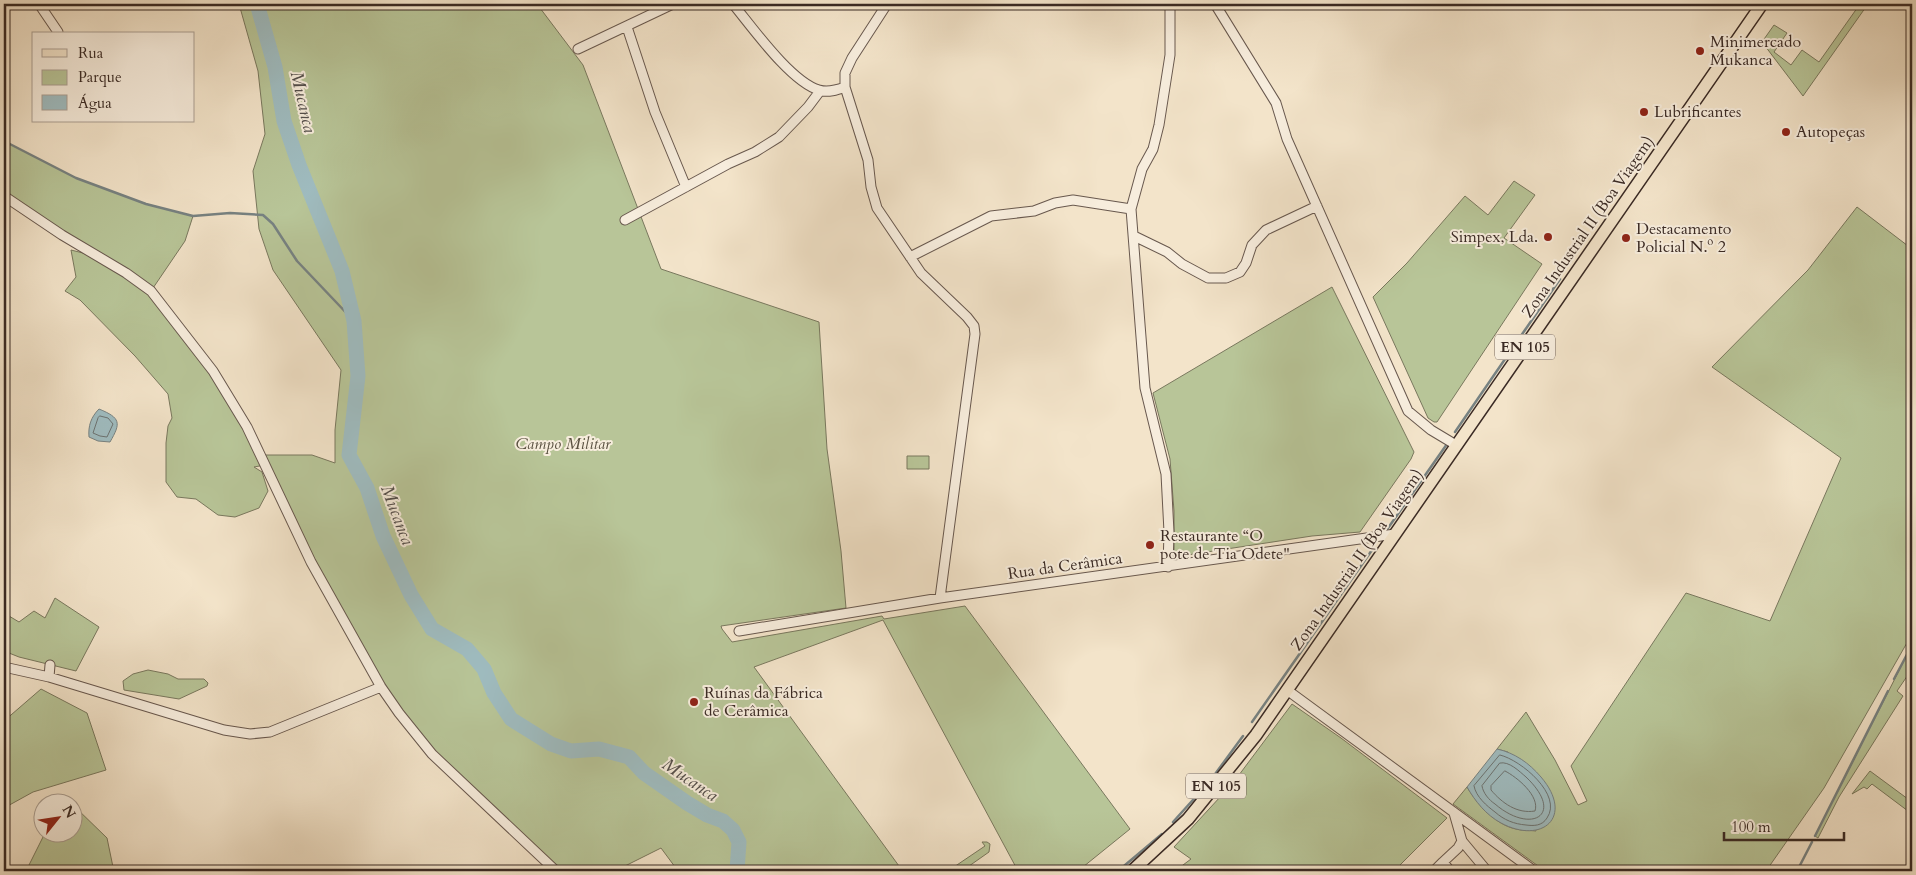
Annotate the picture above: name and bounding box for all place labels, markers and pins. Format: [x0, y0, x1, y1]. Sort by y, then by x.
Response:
place label: Minimercado Mukanca [1710, 31, 1802, 71]
marker: Minimercado Mukanca [1694, 45, 1706, 57]
place label: Lubrificantes [1654, 101, 1741, 123]
marker: Lubrificantes [1638, 106, 1650, 118]
place label: Autopeças [1796, 121, 1865, 143]
marker: Autopeças [1780, 126, 1792, 138]
place label: Destacamento Policial N.º 2 [1636, 218, 1732, 258]
place label: Simpex, Lda. [1451, 226, 1538, 248]
marker: Simpex, Lda. [1542, 231, 1554, 243]
marker: Destacamento Policial N.º 2 [1620, 232, 1632, 244]
place label: Restaurante “O pote de Tia Odete" [1160, 525, 1290, 565]
marker: Restaurante “O pote de Tia Odete" [1144, 539, 1156, 551]
place label: Ruínas da Fábrica de Cerâmica [704, 682, 823, 722]
marker: Ruínas da Fábrica de Cerâmica [688, 696, 700, 708]

